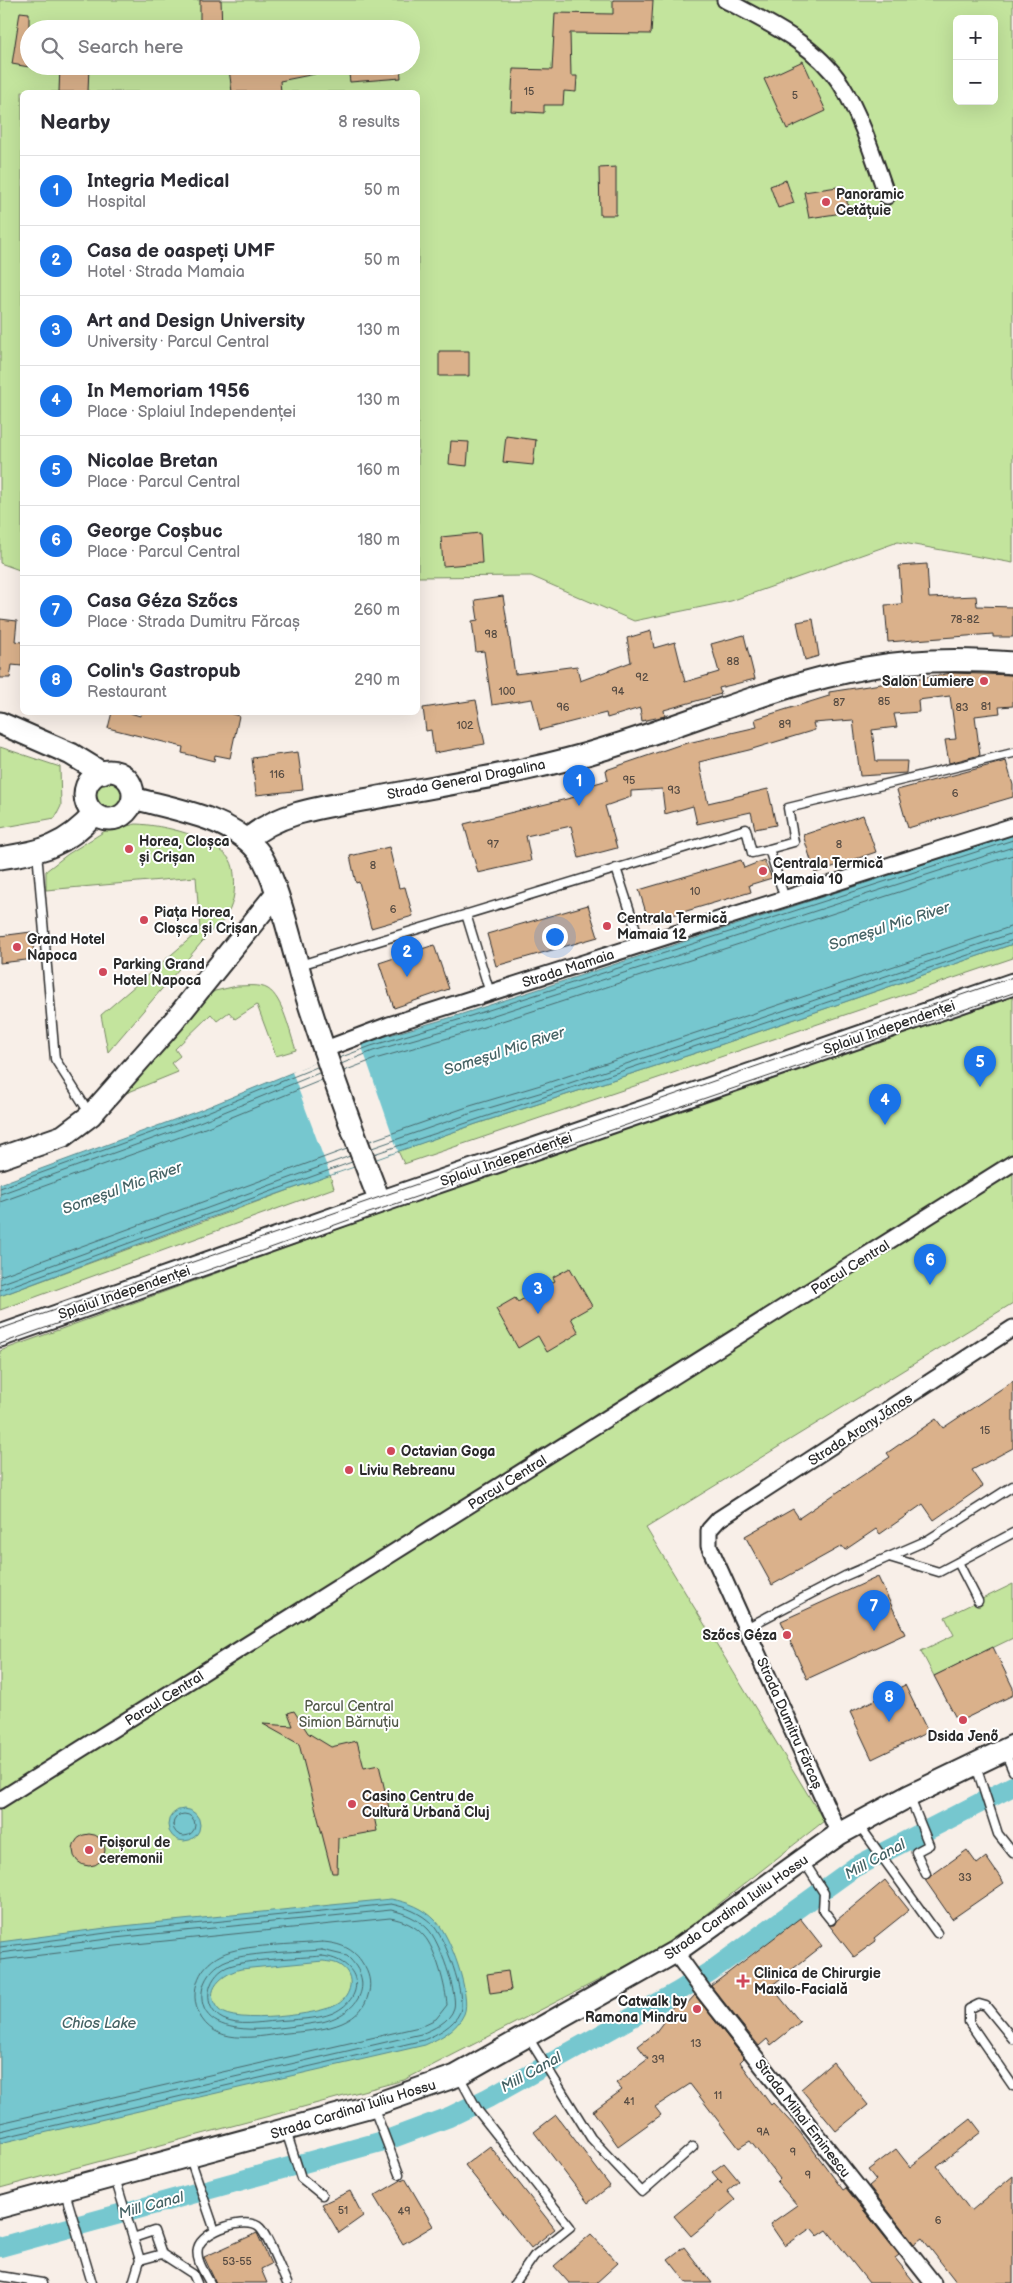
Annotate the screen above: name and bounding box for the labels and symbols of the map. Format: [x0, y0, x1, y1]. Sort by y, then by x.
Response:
house number: 15 [524, 85, 534, 98]
house number: 5 [792, 89, 798, 102]
place label: Panoramic Cetățuie [836, 186, 905, 219]
marker: Panoramic Cetățuie [820, 196, 832, 208]
house number: 78-82 [951, 613, 980, 626]
house number: 98 [485, 628, 497, 641]
house number: 88 [727, 655, 739, 668]
house number: 92 [636, 671, 649, 684]
place label: Salon Lumiere [882, 673, 974, 690]
marker: Salon Lumiere [978, 675, 990, 687]
house number: 100 [498, 685, 516, 698]
house number: 94 [611, 685, 625, 698]
house number: 85 [878, 695, 890, 708]
house number: 87 [833, 696, 845, 709]
house number: 81 [981, 700, 991, 713]
house number: 96 [556, 701, 570, 714]
house number: 83 [955, 701, 969, 714]
house number: 89 [779, 718, 791, 731]
house number: 102 [456, 719, 474, 732]
street label: Strada General Dragalina [385, 756, 547, 803]
pin: 1 [563, 765, 595, 806]
house number: 116 [269, 768, 285, 781]
house number: 95 [623, 774, 635, 787]
house number: 93 [667, 784, 681, 797]
house number: 6 [952, 787, 959, 800]
place label: Horea, Cloșca și Crișan [139, 833, 230, 866]
house number: 97 [487, 838, 499, 851]
house number: 8 [836, 838, 842, 851]
marker: Horea, Cloșca și Crișan [123, 843, 135, 855]
place label: Centrala Termică Mamaia 10 [773, 855, 883, 888]
house number: 8 [370, 859, 376, 872]
marker: Centrala Termică Mamaia 10 [757, 865, 769, 877]
house number: 10 [690, 885, 701, 898]
water label: Someşul Mic River [826, 897, 953, 955]
house number: 6 [390, 903, 397, 916]
place label: Piața Horea, Cloșca și Crișan [154, 904, 258, 937]
place label: Centrala Termică Mamaia 12 [617, 910, 727, 943]
marker: Piața Horea, Cloșca și Crișan [138, 914, 150, 926]
marker: Centrala Termică Mamaia 12 [601, 920, 613, 932]
your location [542, 924, 568, 950]
place label: Grand Hotel Napoca [27, 931, 105, 964]
pin: 2 [391, 936, 423, 977]
marker: Grand Hotel Napoca [11, 941, 23, 953]
street label: Strada Mamaia [520, 946, 616, 991]
place label: Parking Grand Hotel Napoca [113, 956, 205, 989]
marker: Parking Grand Hotel Napoca [97, 966, 109, 978]
street label: Splaiul Independenței [821, 997, 957, 1058]
water label: Someşul Mic River [441, 1022, 568, 1080]
pin: 5 [964, 1046, 996, 1087]
pin: 4 [869, 1084, 901, 1125]
street label: Splaiul Independenței [438, 1129, 574, 1190]
water label: Someşul Mic River [60, 1157, 186, 1219]
street label: Parcul Central [808, 1237, 893, 1298]
pin: 6 [914, 1244, 946, 1285]
street label: Splaiul Independenței [56, 1262, 192, 1323]
pin: 3 [522, 1273, 554, 1314]
street label: Strada Arany János [805, 1389, 915, 1469]
house number: 15 [980, 1424, 990, 1437]
place label: Octavian Goga [401, 1443, 495, 1460]
marker: Octavian Goga [385, 1445, 397, 1457]
street label: Parcul Central [465, 1452, 550, 1513]
place label: Liviu Rebreanu [359, 1462, 455, 1479]
marker: Liviu Rebreanu [343, 1464, 355, 1476]
pin: 7 [858, 1590, 890, 1631]
place label: Szőcs Géza [703, 1627, 777, 1644]
marker: Szőcs Géza [781, 1629, 793, 1641]
street label: Strada Dumitru Fărcaș [753, 1655, 826, 1792]
street label: Parcul Central [122, 1668, 207, 1729]
pin: 8 [873, 1681, 905, 1722]
park label: Parcul Central Simion Bărnuțiu [299, 1698, 399, 1731]
marker: Dsida Jenő [957, 1714, 969, 1726]
place label: Dsida Jenő [928, 1728, 999, 1745]
place label: Casino Centru de Cultură Urbană Cluj [362, 1788, 490, 1821]
marker: Casino Centru de Cultură Urbană Cluj [346, 1798, 358, 1810]
place label: Foișorul de ceremonii [99, 1834, 170, 1867]
water label: Mill Canal [841, 1835, 909, 1884]
marker: Foișorul de ceremonii [83, 1844, 95, 1856]
street label: Strada Cardinal Iuliu Hossu [661, 1851, 812, 1964]
house number: 33 [958, 1871, 972, 1884]
place label: Clinica de Chirurgie Maxilo-Facială [754, 1965, 881, 1998]
marker: Clinica de Chirurgie Maxilo-Facială [736, 1974, 750, 1988]
place label: Catwalk by Ramona Mindru [585, 1993, 688, 2026]
marker: Catwalk by Ramona Mindru [691, 2003, 703, 2015]
water label: Chios Lake [62, 2014, 137, 2033]
house number: 13 [690, 2037, 702, 2050]
water label: Mill Canal [497, 2048, 565, 2097]
house number: 39 [651, 2053, 665, 2066]
street label: Strada Mihai Eminescu [751, 2056, 854, 2181]
street label: Strada Cardinal Iuliu Hossu [269, 2076, 438, 2143]
house number: 11 [714, 2089, 722, 2102]
house number: 41 [624, 2095, 634, 2108]
house number: 9A [756, 2126, 770, 2139]
house number: 9 [790, 2146, 796, 2159]
house number: 9 [805, 2169, 811, 2182]
water label: Mill Canal [116, 2188, 186, 2223]
house number: 51 [338, 2204, 348, 2217]
house number: 49 [397, 2205, 411, 2218]
house number: 6 [935, 2214, 942, 2227]
house number: 53-55 [222, 2255, 252, 2268]

